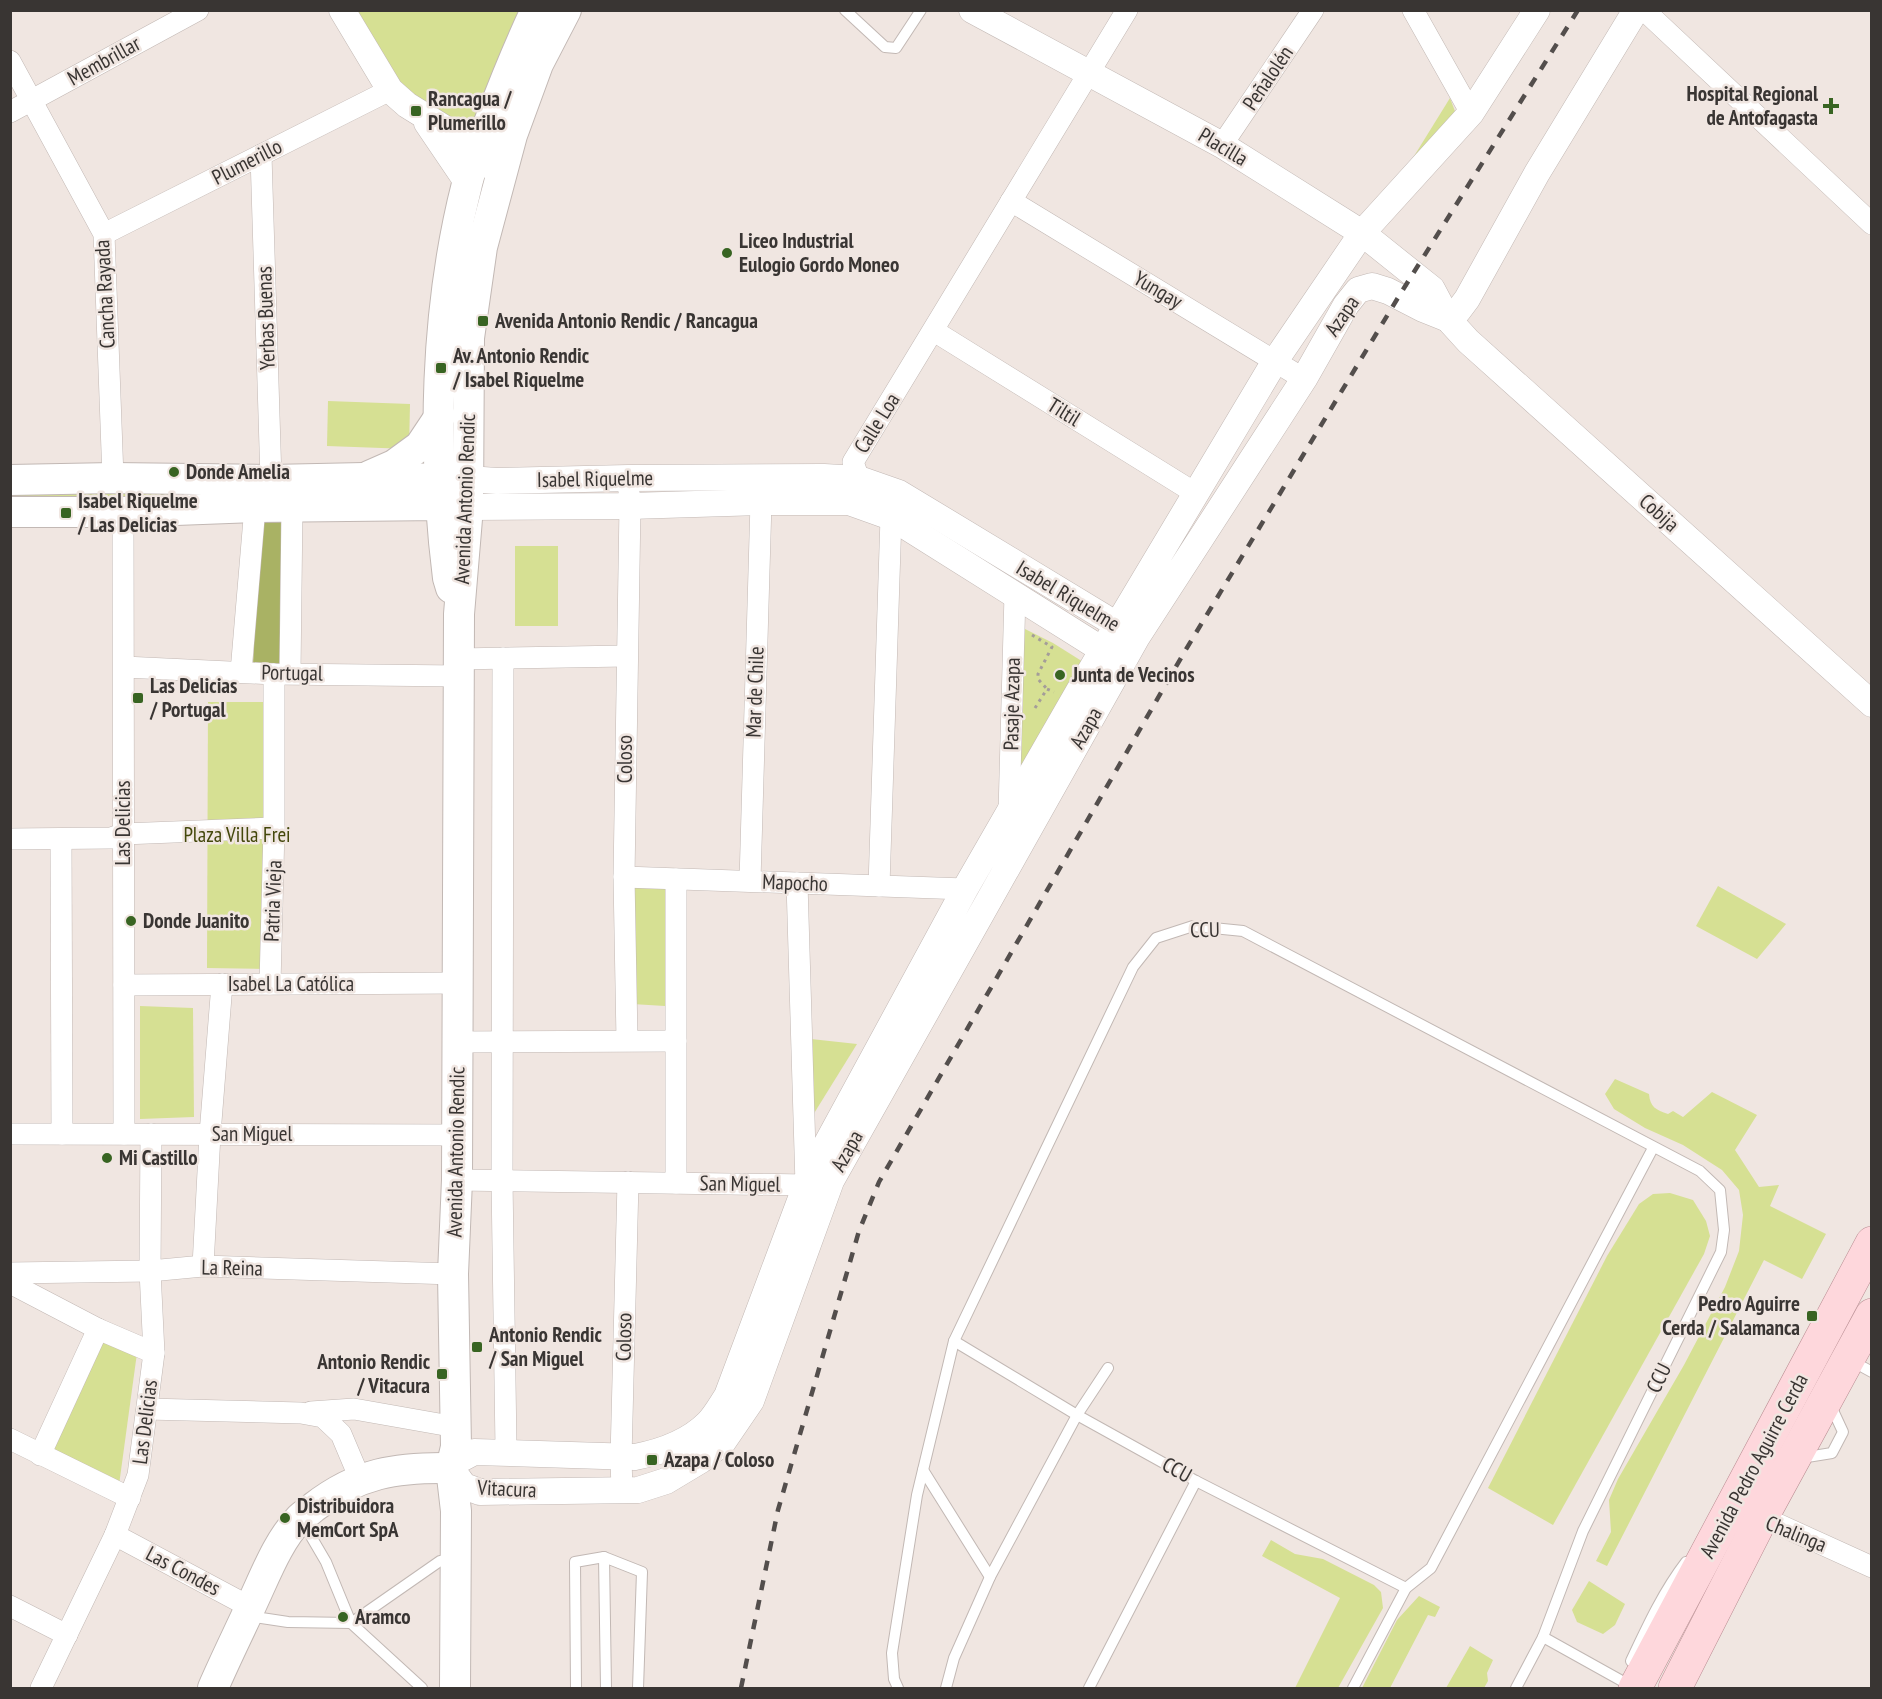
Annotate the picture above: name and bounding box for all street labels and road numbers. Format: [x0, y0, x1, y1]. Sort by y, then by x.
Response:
street label: Membrillar [63, 29, 145, 92]
street label: Peñalolén [1236, 40, 1299, 115]
street label: Placilla [1194, 121, 1253, 172]
street label: Plumerillo [207, 133, 286, 191]
street label: Cancha Rayada [88, 239, 121, 349]
street label: Yungay [1129, 265, 1188, 315]
street label: Yerbas Buenas [250, 266, 281, 370]
street label: Azapa [1318, 290, 1365, 341]
street label: Calle Loa [848, 388, 905, 458]
street label: Tiltil [1043, 391, 1086, 432]
street label: Avenida Antonio Rendic [448, 413, 481, 585]
street label: Isabel Riquelme [537, 464, 653, 493]
street label: Cobija [1634, 488, 1685, 538]
street label: Isabel Riquelme [1011, 554, 1125, 637]
street label: Mar de Chile [739, 646, 770, 738]
street label: Pasaje Azapa [997, 657, 1026, 751]
street label: Portugal [261, 658, 323, 687]
street label: Azapa [1063, 702, 1108, 753]
street label: Coloso [611, 735, 638, 783]
street label: Las Delicias [109, 780, 136, 866]
street label: Patria Vieja [258, 860, 287, 942]
street label: Mapocho [762, 868, 828, 897]
street label: CCU [1190, 916, 1220, 943]
street label: Isabel La Católica [228, 970, 354, 997]
street label: Avenida Antonio Rendic [441, 1066, 470, 1238]
street label: San Miguel [212, 1120, 292, 1147]
street label: Azapa [824, 1125, 869, 1176]
street label: San Miguel [699, 1169, 781, 1198]
street label: La Reina [201, 1253, 263, 1282]
street label: Coloso [610, 1313, 637, 1361]
street label: CCU [1640, 1359, 1677, 1397]
street label: Avenida Pedro Aguirre Cerda [1693, 1369, 1814, 1563]
street label: Las Delicias [126, 1378, 163, 1466]
street label: CCU [1158, 1451, 1197, 1489]
street label: Vitacura [476, 1473, 537, 1504]
street label: Chalinga [1762, 1509, 1831, 1558]
street label: Las Condes [141, 1540, 225, 1601]

